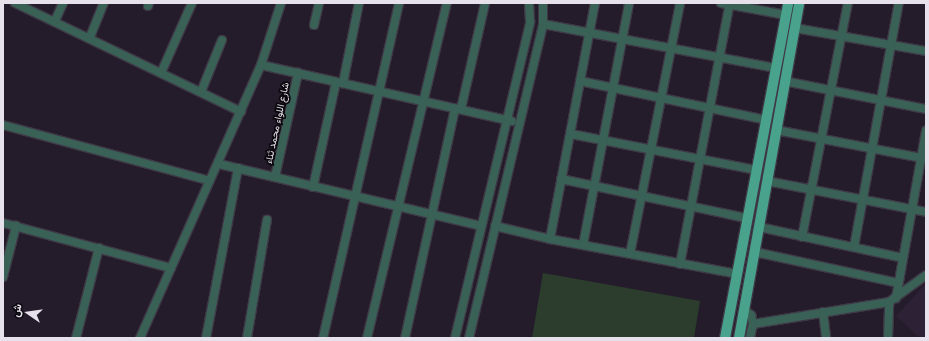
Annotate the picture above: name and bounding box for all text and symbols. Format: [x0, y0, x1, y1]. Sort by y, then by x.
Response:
street label: شارع اللواء محمد ثناء [262, 81, 292, 165]
north arrow [8, 293, 48, 333]
text: ش [8, 302, 25, 318]

